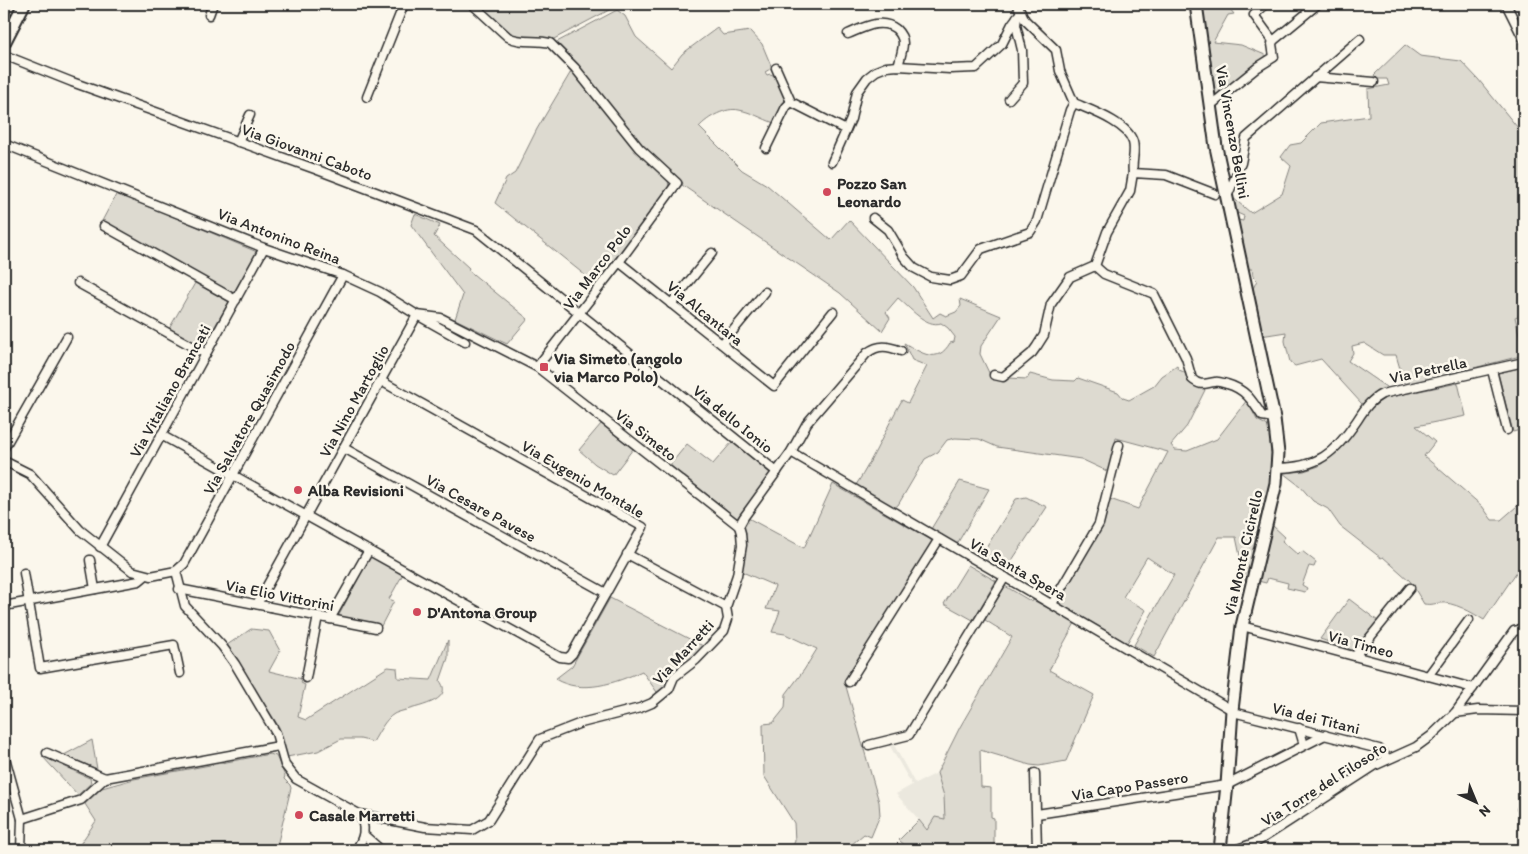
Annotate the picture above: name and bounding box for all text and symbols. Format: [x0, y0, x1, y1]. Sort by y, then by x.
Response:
street label: Via Vincenzo Bellini [1212, 64, 1254, 200]
street label: Via Giovanni Caboto [239, 119, 375, 185]
place label: Pozzo San Leonardo [837, 174, 907, 211]
marker: Pozzo San Leonardo [821, 186, 833, 198]
street label: Via Antonino Reina [215, 204, 343, 268]
street label: Via Marco Polo [559, 221, 635, 313]
street label: Via Alcantara [663, 276, 747, 350]
street label: Via Vitaliano Brancati [125, 321, 215, 461]
street label: Via Salvatore Quasimodo [199, 338, 299, 498]
street label: Via Nino Martoglio [315, 341, 393, 461]
place label: Via Simeto (angolo via Marco Polo) [554, 349, 683, 387]
street label: Via Petrella [1388, 353, 1468, 387]
marker: Via Simeto (angolo via Marco Polo) [538, 361, 550, 373]
street label: Via dello Ionio [689, 381, 777, 457]
street label: Via Simeto [611, 405, 681, 465]
street label: Via Eugenio Montale [518, 436, 648, 522]
street label: Via Cesare Pavese [423, 470, 539, 546]
place label: Alba Revisioni [307, 481, 404, 500]
marker: Alba Revisioni [292, 484, 304, 496]
street label: Via Monte Cicirello [1219, 488, 1267, 618]
street label: Via Santa Spera [966, 534, 1071, 605]
street label: Via Elio Vittorini [224, 575, 336, 615]
place label: D'Antona Group [427, 603, 537, 623]
marker: D'Antona Group [411, 606, 423, 618]
street label: Via Marretti [648, 616, 718, 688]
street label: Via Timeo [1326, 626, 1396, 662]
street label: Via dei Titani [1270, 698, 1362, 738]
street label: Via Torre del Filosofo [1258, 738, 1390, 830]
street label: Via Capo Passero [1070, 767, 1190, 805]
north arrow [1450, 776, 1500, 826]
text: N [1475, 802, 1494, 820]
place label: Casale Marretti [309, 806, 415, 825]
marker: Casale Marretti [293, 809, 305, 821]

